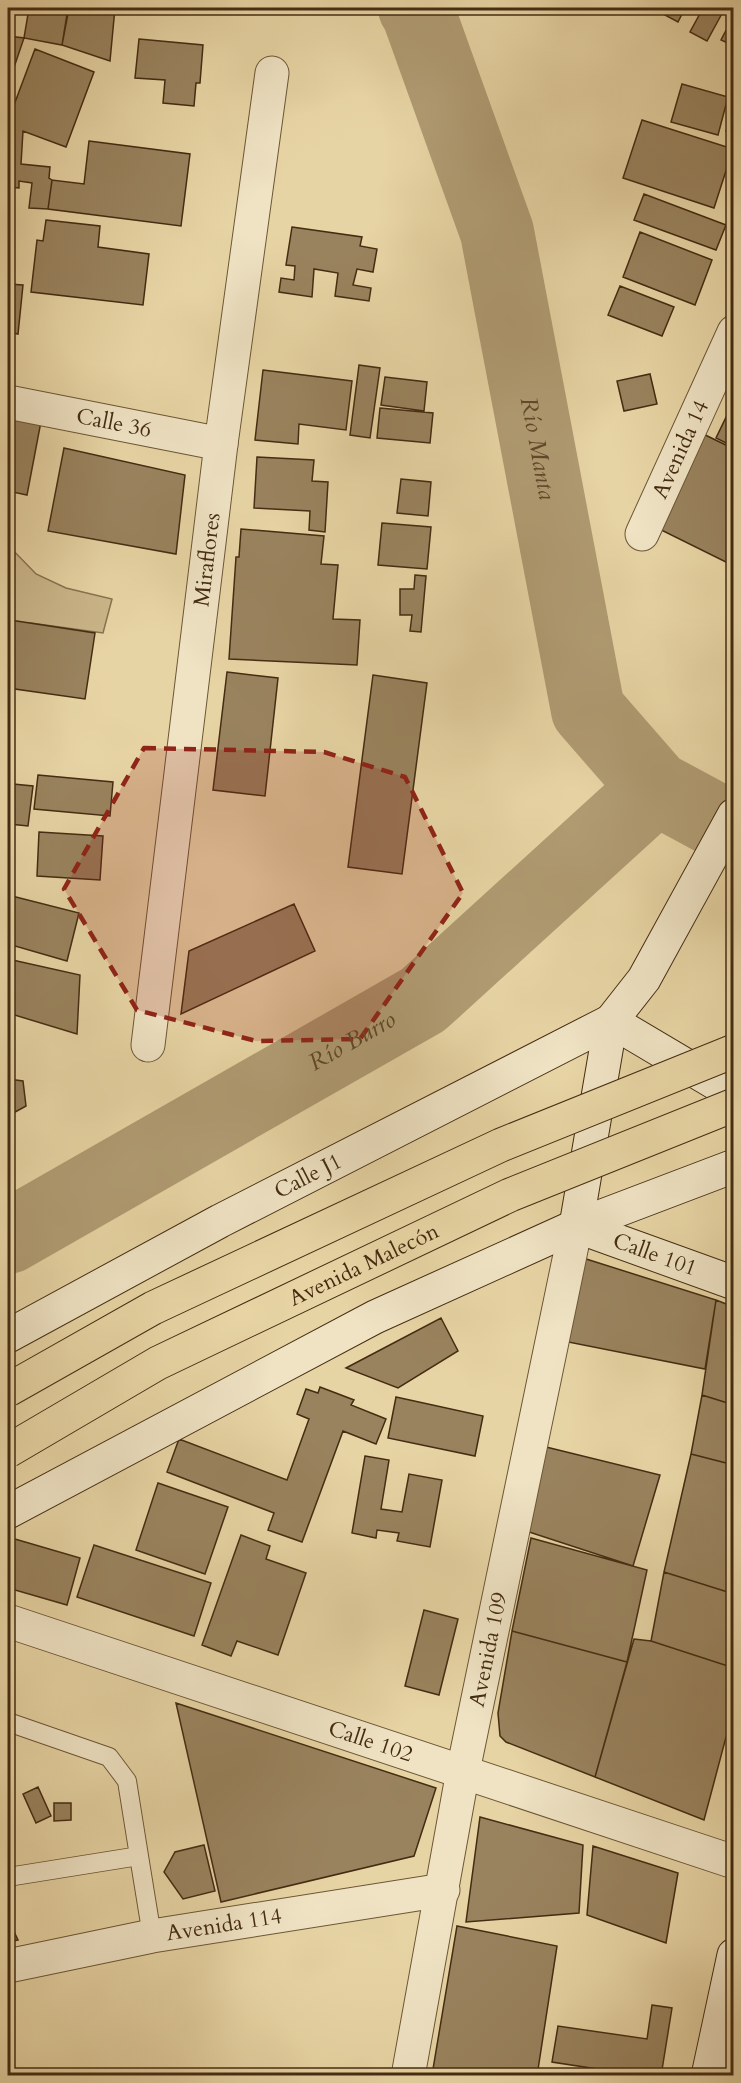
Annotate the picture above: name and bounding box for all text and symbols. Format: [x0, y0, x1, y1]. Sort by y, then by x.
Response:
water label: Río Manta [512, 394, 564, 503]
street label: Avenida 14 [645, 395, 716, 503]
street label: Calle 36 [74, 401, 154, 445]
street label: Miraflores [186, 511, 228, 608]
water label: Río Burro [302, 1003, 402, 1079]
street label: Calle J1 [269, 1146, 347, 1206]
street label: Avenida Malecón [284, 1216, 444, 1313]
street label: Calle 101 [609, 1226, 701, 1283]
street label: Avenida 109 [462, 1589, 515, 1710]
street label: Calle 102 [324, 1713, 417, 1769]
street label: Avenida 114 [164, 1901, 284, 1949]

